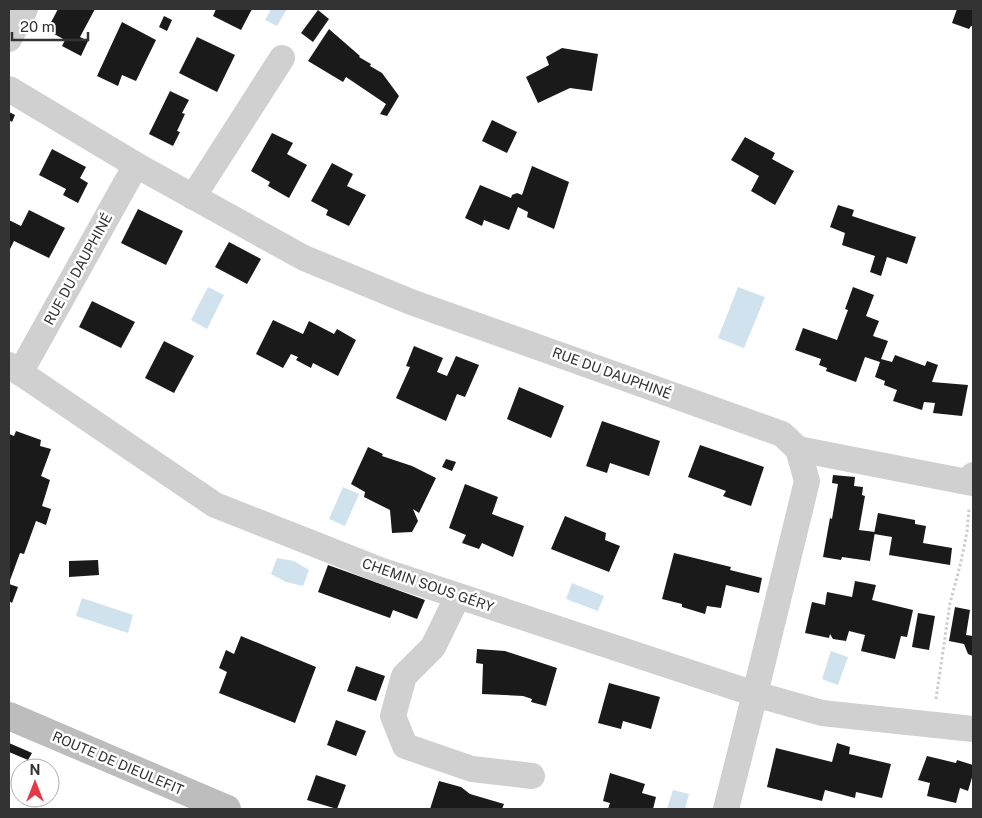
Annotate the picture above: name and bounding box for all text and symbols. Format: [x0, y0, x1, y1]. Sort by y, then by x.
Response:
scale bar [12, 10, 89, 42]
text: 20 m [20, 18, 55, 35]
street label: RUE DU DAUPHINÉ [40, 210, 115, 328]
street label: RUE DU DAUPHINÉ [550, 343, 674, 402]
street label: CHEMIN SOUS GÉRY [360, 554, 497, 615]
street label: ROUTE DE DIEULEFIT [50, 728, 186, 798]
north arrow [10, 758, 60, 808]
text: N [30, 762, 40, 778]

